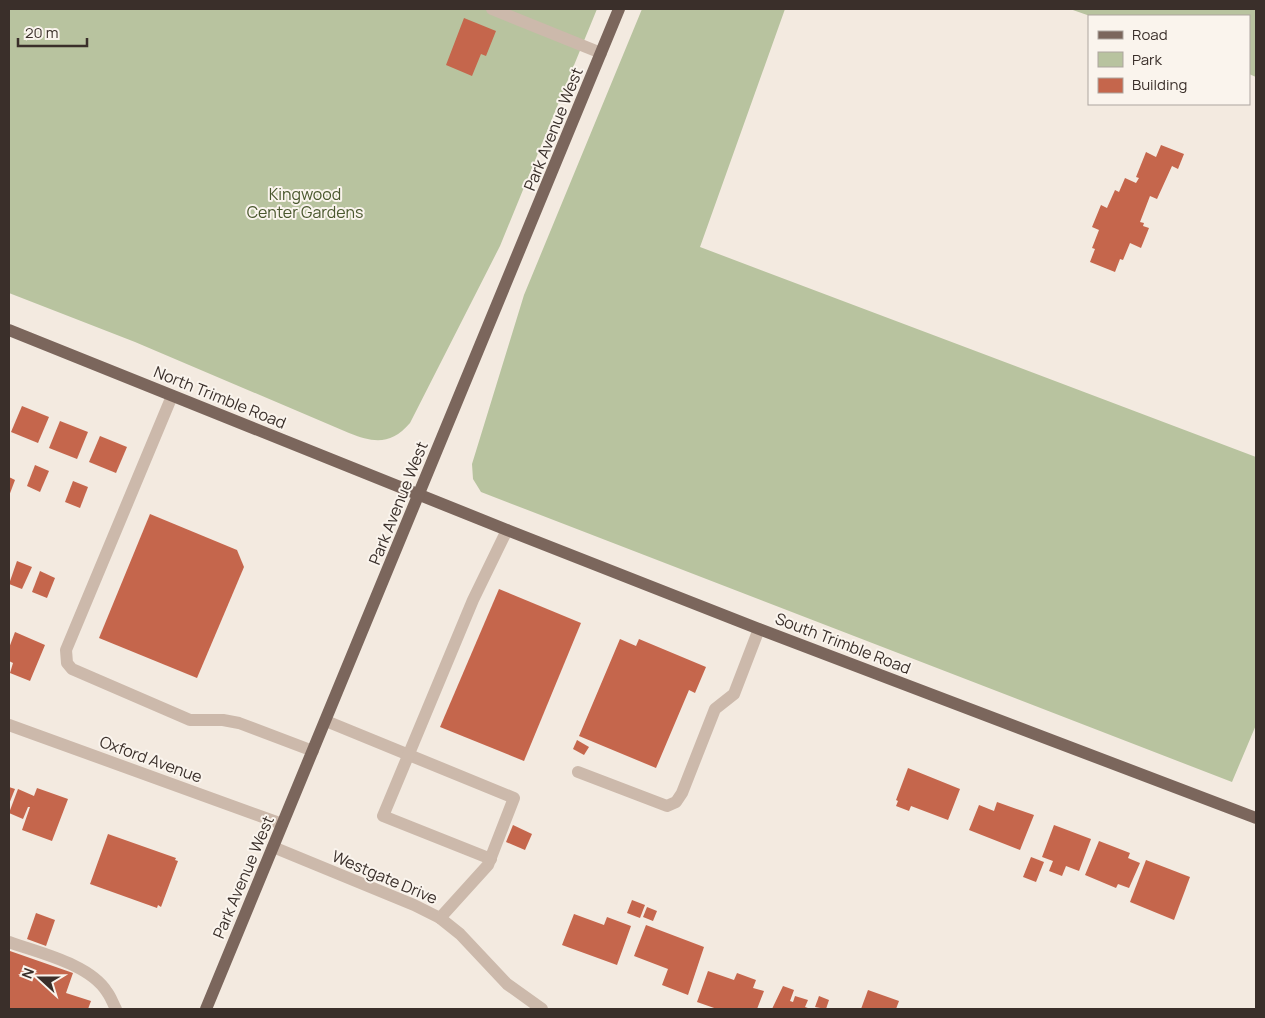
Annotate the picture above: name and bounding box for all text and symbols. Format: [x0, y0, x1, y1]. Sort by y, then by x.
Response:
scale bar [18, 15, 86, 47]
legend [1088, 15, 1250, 105]
text: 20 m [25, 22, 58, 43]
text: Road [1132, 24, 1168, 45]
text: Park [1132, 49, 1162, 70]
street label: Park Avenue West [518, 64, 588, 194]
text: Building [1132, 74, 1187, 95]
park label: Kingwood Center Gardens [247, 183, 363, 223]
street label: North Trimble Road [151, 360, 289, 434]
street label: Park Avenue West [363, 438, 433, 568]
street label: South Trimble Road [772, 607, 914, 679]
street label: Oxford Avenue [97, 730, 205, 788]
street label: Park Avenue West [207, 812, 279, 942]
street label: Westgate Drive [329, 845, 441, 909]
north arrow [15, 953, 65, 1003]
text: N [17, 965, 38, 981]

